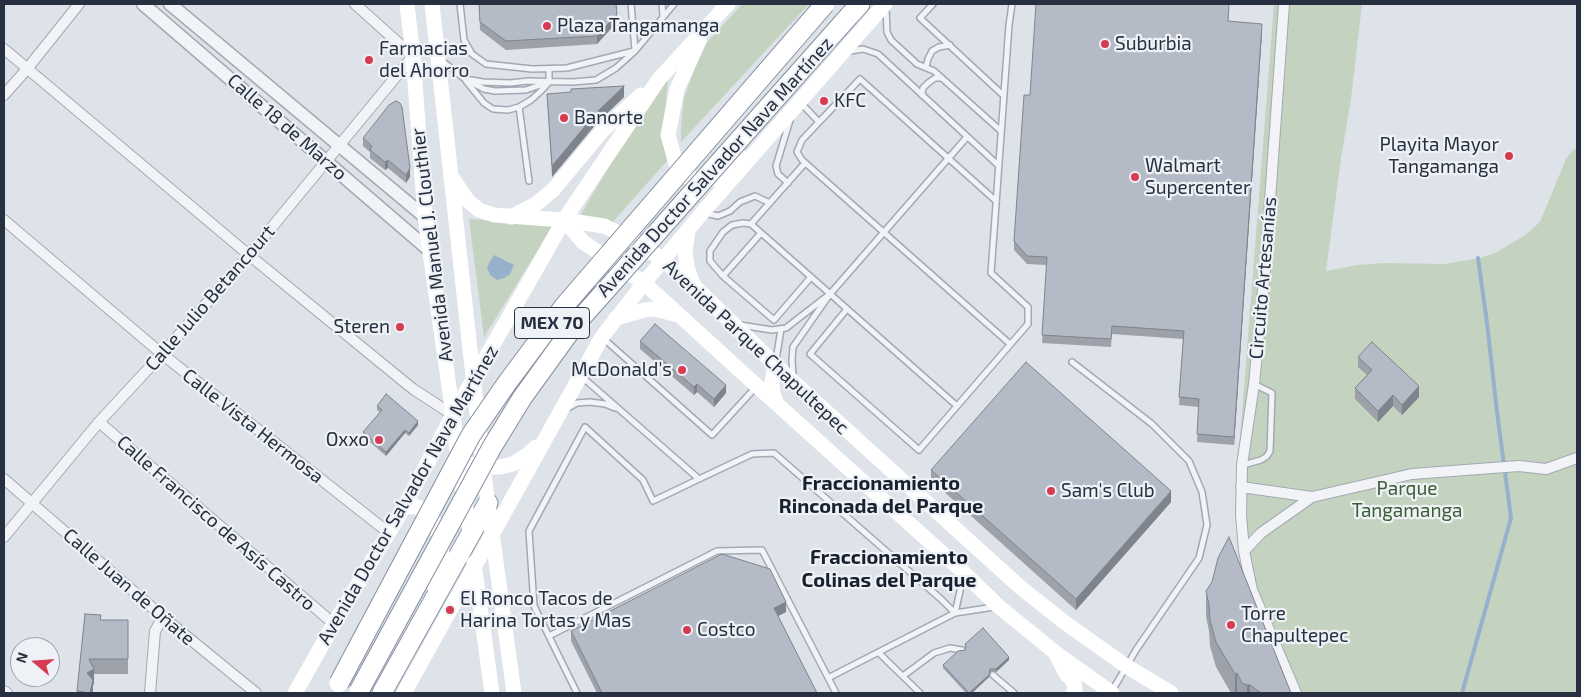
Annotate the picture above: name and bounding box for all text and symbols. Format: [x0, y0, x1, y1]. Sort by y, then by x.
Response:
place label: Plaza Tangamanga [557, 15, 719, 37]
marker: Plaza Tangamanga [541, 20, 553, 32]
street label: Avenida Doctor Salvador Nava Martínez [592, 32, 838, 302]
place label: Suburbia [1115, 33, 1192, 55]
place label: Farmacias del Ahorro [379, 38, 469, 82]
marker: Suburbia [1099, 38, 1111, 50]
marker: Farmacias del Ahorro [363, 54, 375, 66]
street label: Calle 18 de Marzo [223, 69, 351, 185]
place label: KFC [834, 90, 866, 112]
marker: KFC [818, 95, 830, 107]
place label: Banorte [574, 107, 643, 129]
marker: Banorte [558, 112, 570, 124]
street label: Avenida Manuel J. Clouthier [406, 127, 458, 363]
place label: Playita Mayor Tangamanga [1380, 134, 1499, 178]
marker: Playita Mayor Tangamanga [1503, 150, 1515, 162]
place label: Walmart Supercenter [1145, 155, 1251, 199]
marker: Walmart Supercenter [1129, 171, 1141, 183]
street label: Circuito Artesanías [1245, 196, 1281, 360]
street label: Calle Julio Betancourt [140, 220, 280, 376]
street label: Avenida Parque Chapultepec [658, 255, 854, 439]
road number: MEX 70 [514, 307, 590, 338]
place label: Steren [333, 316, 390, 338]
marker: Steren [394, 321, 406, 333]
street label: Avenida Doctor Salvador Nava Martínez [313, 341, 503, 649]
place label: McDonald's [571, 359, 672, 381]
street label: Calle Vista Hermosa [178, 364, 328, 488]
marker: McDonald's [676, 364, 688, 376]
place label: Oxxo [326, 429, 369, 451]
street label: Calle Francisco de Asís Castro [112, 431, 320, 615]
marker: Oxxo [373, 434, 385, 446]
district label: Fraccionamiento Rinconada del Parque [779, 471, 983, 518]
park label: Parque Tangamanga [1352, 478, 1462, 522]
place label: Sam's Club [1061, 480, 1155, 502]
marker: Sam's Club [1045, 485, 1057, 497]
street label: Calle Juan de Oñate [59, 524, 199, 650]
district label: Fraccionamiento Colinas del Parque [801, 545, 977, 592]
place label: El Ronco Tacos de Harina Tortas y Mas [460, 588, 631, 632]
place label: Torre Chapultepec [1241, 603, 1349, 647]
marker: El Ronco Tacos de Harina Tortas y Mas [444, 604, 456, 616]
place label: Costco [697, 619, 755, 641]
marker: Torre Chapultepec [1225, 619, 1237, 631]
marker: Costco [681, 624, 693, 636]
north arrow [10, 637, 60, 687]
text: N [12, 650, 31, 665]

